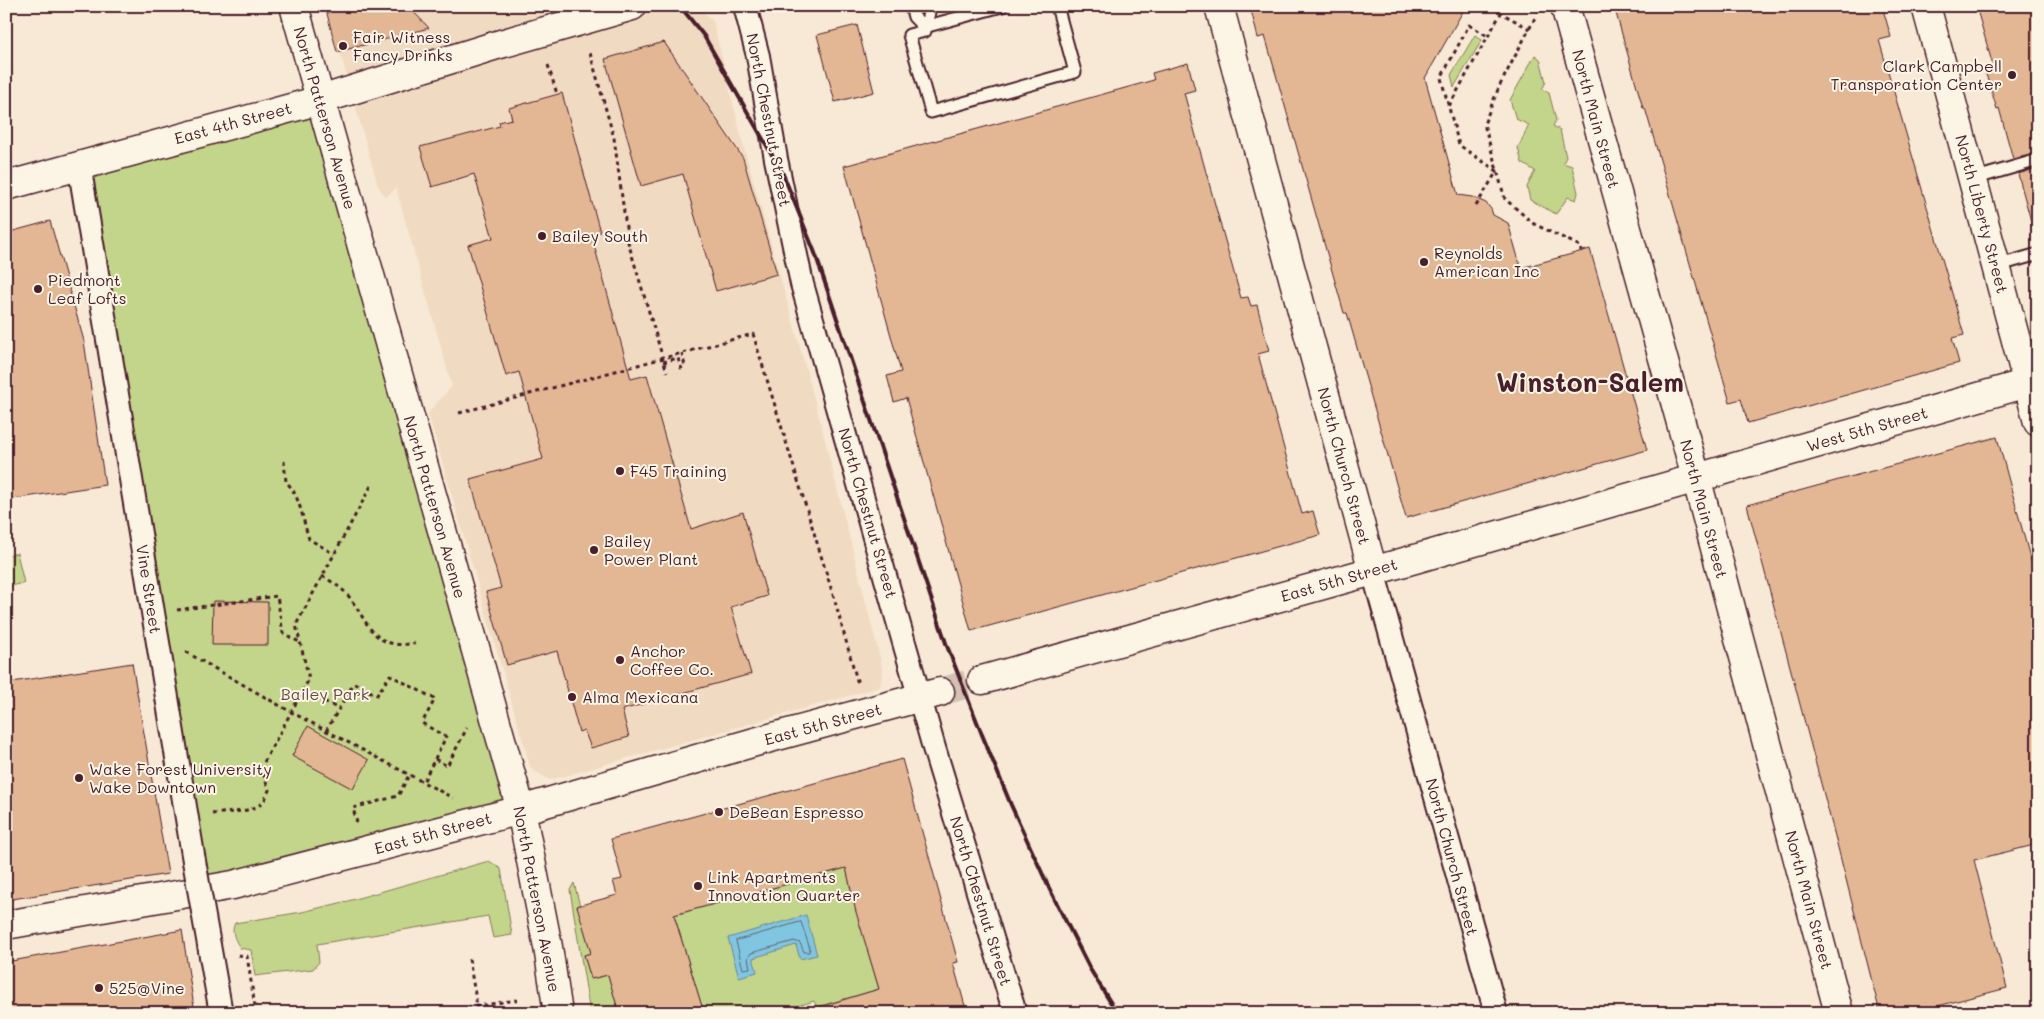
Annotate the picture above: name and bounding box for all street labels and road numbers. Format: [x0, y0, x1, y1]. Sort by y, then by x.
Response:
street label: North Patterson Avenue [289, 24, 362, 212]
street label: North Chestnut Street [742, 31, 797, 208]
street label: North Main Street [1568, 47, 1625, 191]
street label: East 4th Street [172, 97, 294, 148]
street label: North Liberty Street [1951, 132, 2014, 296]
street label: North Church Street [1313, 385, 1376, 547]
street label: West 5th Street [1804, 401, 1930, 456]
street label: North Patterson Avenue [399, 413, 472, 601]
street label: North Chestnut Street [834, 425, 903, 601]
street label: North Main Street [1676, 437, 1733, 581]
street label: Vine Street [132, 543, 167, 635]
street label: East 5th Street [1278, 553, 1400, 606]
street label: East 5th Street [762, 698, 884, 749]
street label: North Church Street [1421, 776, 1484, 938]
street label: North Patterson Avenue [509, 804, 566, 994]
street label: East 5th Street [372, 807, 494, 858]
street label: North Chestnut Street [946, 813, 1017, 988]
street label: North Main Street [1781, 828, 1838, 972]

